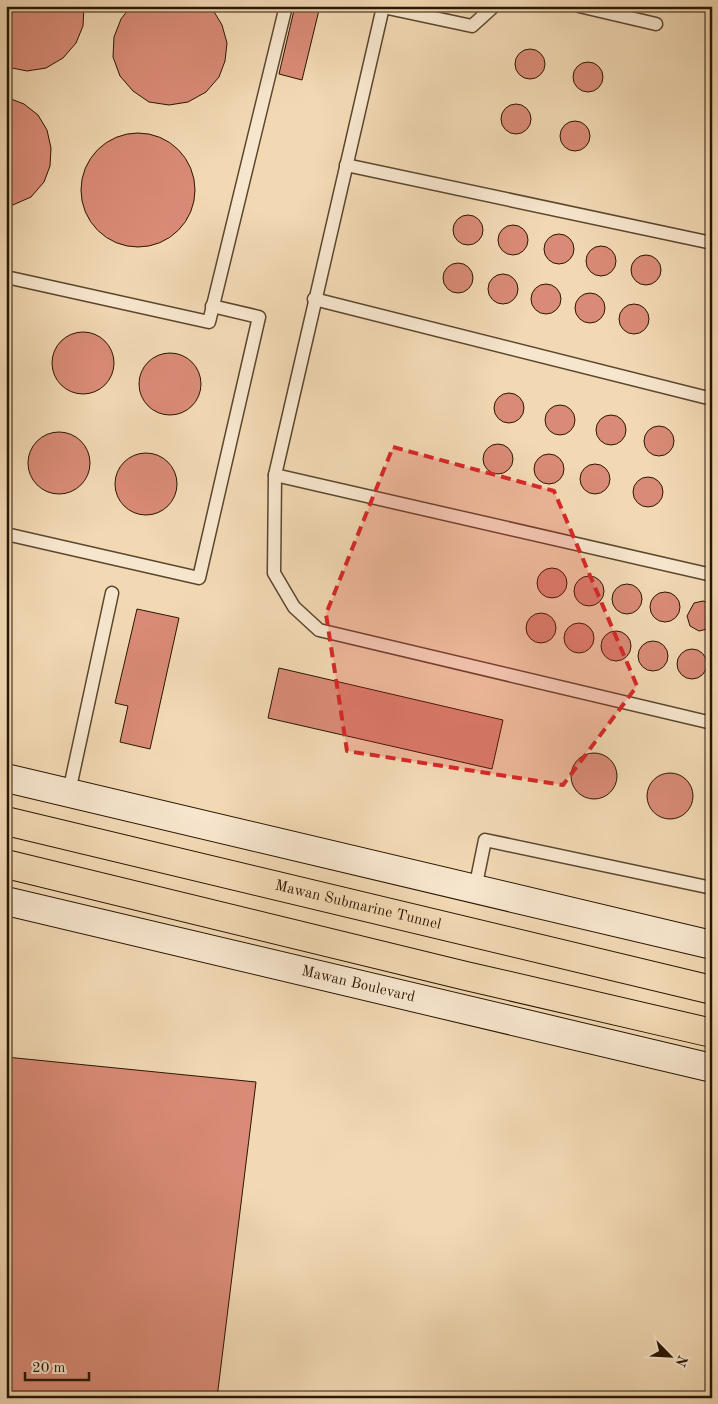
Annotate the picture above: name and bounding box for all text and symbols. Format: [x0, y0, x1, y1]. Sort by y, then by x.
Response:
street label: Mawan Submarine Tunnel [274, 878, 443, 932]
street label: Mawan Boulevard [300, 964, 417, 1005]
north arrow [646, 1332, 696, 1382]
scale bar [25, 1349, 89, 1381]
text: N [672, 1353, 690, 1369]
text: 20 m [32, 1361, 66, 1376]

